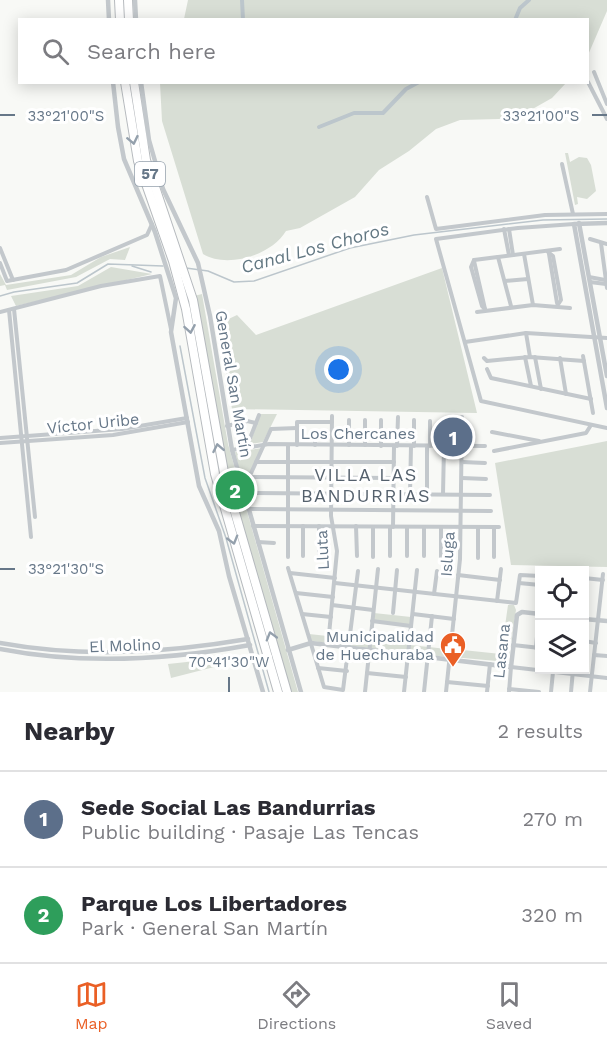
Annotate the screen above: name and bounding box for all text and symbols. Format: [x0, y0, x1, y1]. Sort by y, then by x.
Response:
search box [18, 18, 589, 84]
icon: search [39, 35, 72, 68]
text: Search here [87, 39, 216, 64]
text: 33°21'00"S [28, 107, 104, 125]
text: 33°21'00"S [503, 107, 579, 125]
one-way arrow [126, 135, 139, 145]
road number: 57 [135, 162, 165, 186]
water label: Canal Los Choros [239, 218, 391, 277]
street label: General San Martín [211, 309, 256, 459]
one-way arrow [183, 324, 195, 334]
your location [324, 355, 353, 384]
street label: Víctor Uribe [46, 409, 140, 438]
pin: 1 [434, 414, 472, 460]
street label: Los Chercanes [301, 424, 415, 443]
one-way arrow [212, 443, 225, 453]
district label: VILLA LAS BANDURRIAS [301, 464, 431, 506]
pin: 2 [216, 468, 254, 512]
street label: Lluta [312, 529, 333, 570]
street label: Isluga [436, 531, 459, 577]
one-way arrow [226, 534, 238, 545]
text: 33°21'30"S [28, 560, 104, 578]
map controls [535, 566, 589, 674]
button: locate [535, 566, 589, 620]
button: layers [535, 620, 589, 674]
street label: Lasana [489, 623, 514, 679]
place label: Municipalidad de Huechuraba [315, 627, 434, 664]
public building icon: Municipalidad de Huechuraba [438, 630, 468, 668]
one-way arrow [266, 631, 278, 642]
street label: El Molino [89, 635, 161, 656]
text: 70°41'30"W [189, 653, 269, 671]
text: Nearby [24, 716, 115, 746]
text: 2 results [498, 719, 583, 743]
text: Sede Social Las Bandurrias [81, 795, 376, 820]
text: 1 [39, 807, 48, 831]
text: 270 m [523, 807, 583, 831]
text: Public building · Pasaje Las Tencas [81, 820, 419, 844]
text: Parque Los Libertadores [81, 891, 347, 916]
text: 2 [38, 903, 49, 927]
text: 320 m [521, 903, 583, 927]
text: Park · General San Martín [81, 916, 328, 940]
tab: Map [75, 978, 108, 1033]
tab: Directions [257, 978, 336, 1033]
tab: Saved [486, 978, 532, 1033]

